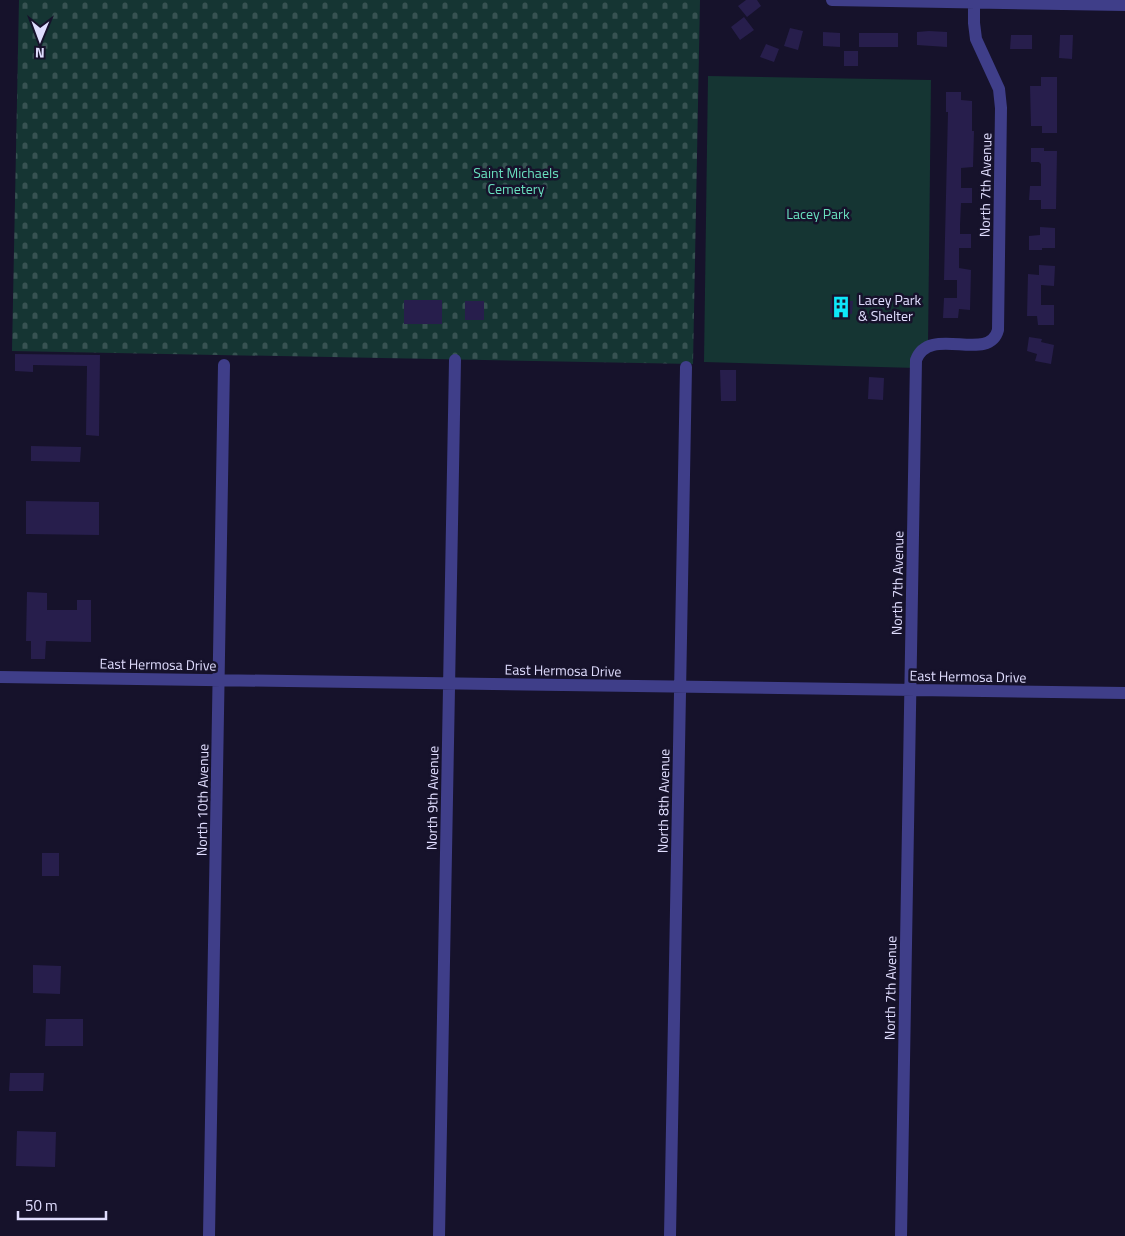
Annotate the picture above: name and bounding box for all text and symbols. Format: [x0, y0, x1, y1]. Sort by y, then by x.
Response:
north arrow [15, 15, 65, 65]
text: N [35, 43, 45, 64]
street label: North 7th Avenue [974, 133, 996, 237]
park label: Saint Michaels Cemetery [473, 162, 559, 199]
park label: Lacey Park [786, 203, 850, 224]
place label: Lacey Park & Shelter [858, 289, 922, 326]
building icon: Lacey Park & Shelter [828, 294, 854, 320]
street label: North 7th Avenue [886, 531, 908, 635]
street label: East Hermosa Drive [99, 652, 217, 676]
street label: East Hermosa Drive [504, 658, 622, 682]
street label: East Hermosa Drive [909, 664, 1027, 688]
street label: North 10th Avenue [191, 744, 213, 856]
street label: North 9th Avenue [421, 746, 443, 850]
street label: North 8th Avenue [652, 749, 674, 853]
street label: North 7th Avenue [879, 936, 901, 1040]
scale bar [18, 1188, 105, 1220]
text: 50 m [25, 1194, 58, 1217]

